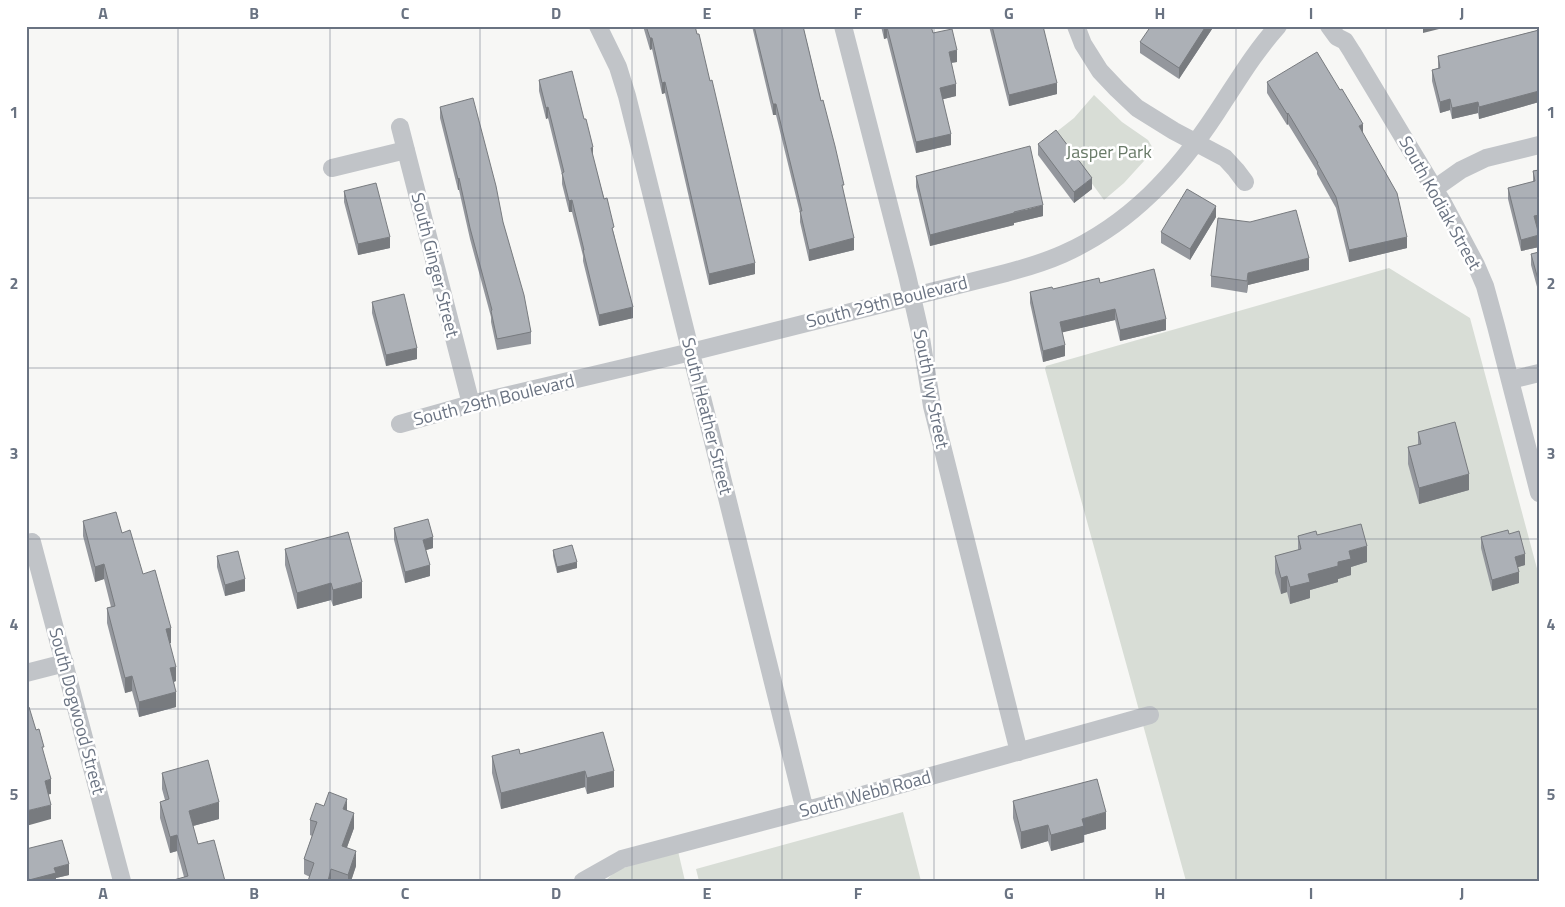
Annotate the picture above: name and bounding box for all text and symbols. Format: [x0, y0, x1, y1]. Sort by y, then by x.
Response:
text: A [98, 1, 108, 25]
text: B [249, 1, 259, 25]
text: C [401, 1, 410, 25]
text: D [551, 1, 561, 25]
text: E [703, 1, 712, 25]
text: F [854, 1, 863, 25]
text: G [1004, 1, 1014, 25]
text: H [1155, 1, 1165, 25]
text: I [1309, 1, 1313, 25]
text: J [1460, 1, 1464, 25]
text: 1 [10, 100, 18, 124]
text: 1 [1547, 100, 1555, 124]
street label: South Kodiak Street [1392, 131, 1489, 275]
park label: Jasper Park [1066, 138, 1152, 165]
street label: South Ginger Street [404, 190, 467, 341]
street label: South 29th Boulevard [803, 268, 970, 335]
text: 2 [10, 271, 18, 295]
text: 2 [1547, 271, 1555, 295]
street label: South Ivy Street [907, 327, 956, 451]
street label: South Heather Street [675, 335, 740, 498]
street label: South 29th Boulevard [410, 366, 577, 433]
text: 3 [10, 441, 18, 465]
text: 3 [1547, 441, 1555, 465]
text: 4 [10, 612, 19, 636]
text: 4 [1547, 612, 1556, 636]
street label: South Dogwood Street [42, 624, 113, 798]
street label: South Webb Road [796, 763, 934, 824]
text: 5 [10, 782, 19, 806]
text: 5 [1547, 782, 1556, 806]
text: A [98, 881, 108, 905]
text: B [249, 881, 259, 905]
text: C [401, 881, 410, 905]
text: D [551, 881, 561, 905]
text: E [703, 881, 712, 905]
text: F [854, 881, 863, 905]
text: G [1004, 881, 1014, 905]
text: H [1155, 881, 1165, 905]
text: I [1309, 881, 1313, 905]
text: J [1460, 881, 1464, 905]

